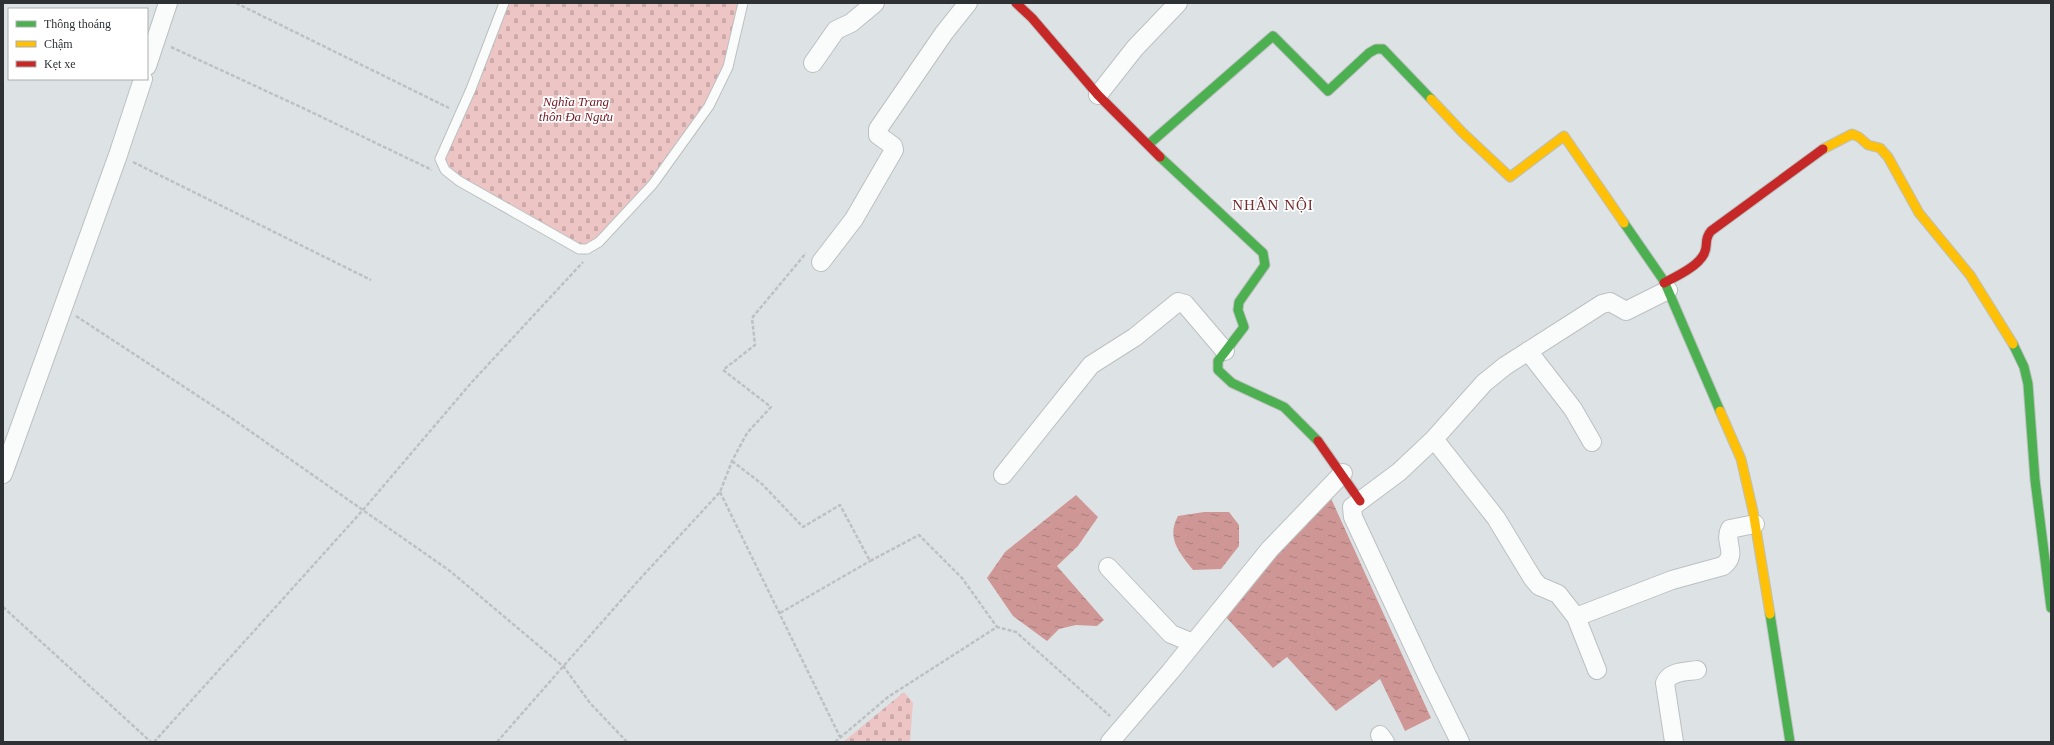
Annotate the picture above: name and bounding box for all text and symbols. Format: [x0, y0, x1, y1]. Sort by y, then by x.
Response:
legend [8, 8, 148, 80]
text: Thông thoáng [44, 17, 111, 31]
text: Chậm [44, 37, 73, 51]
text: Kẹt xe [44, 57, 76, 71]
park label: Nghĩa Trang thôn Đa Ngưu [539, 94, 614, 124]
district label: NHÂN NỘI [1232, 197, 1314, 213]

